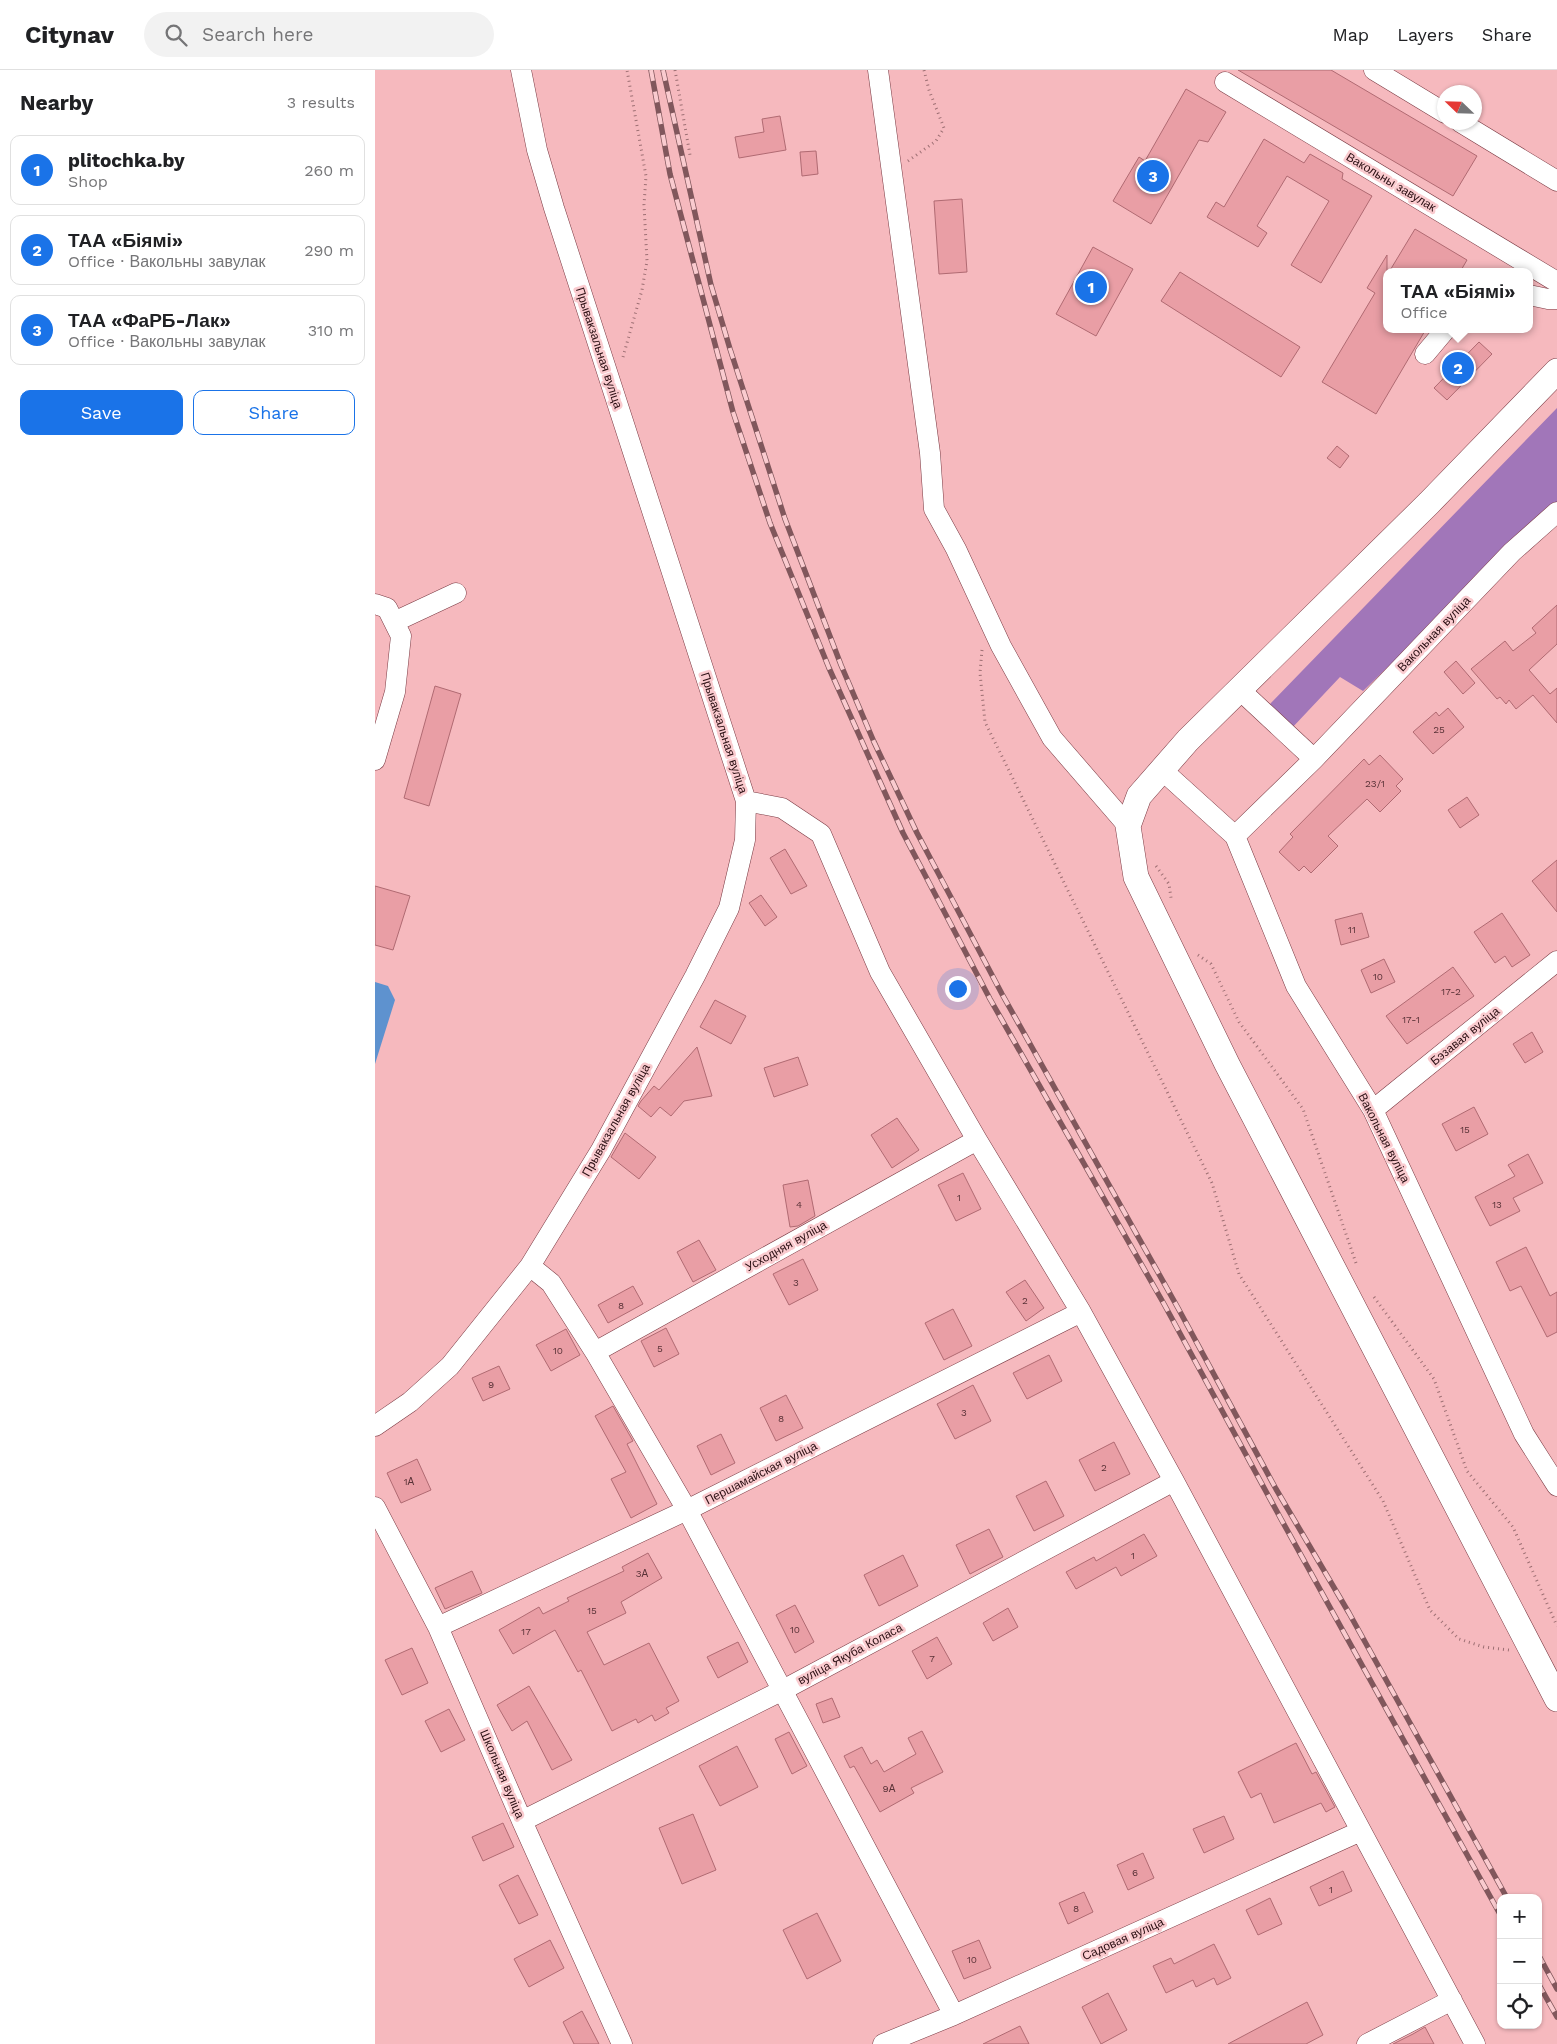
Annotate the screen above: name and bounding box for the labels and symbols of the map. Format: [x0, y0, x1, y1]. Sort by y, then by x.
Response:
north arrow [1437, 85, 1482, 130]
street label: Вакольны завулак [1344, 150, 1439, 215]
pin: 3 [1137, 157, 1169, 195]
pin: 1 [1075, 268, 1107, 306]
street label: Прывакзальная вуліца [573, 286, 625, 411]
pin: 2 [1442, 349, 1474, 387]
street label: Вакольная вуліца [1395, 593, 1474, 674]
street label: Прывакзальная вуліца [698, 671, 750, 796]
house number: 25 [1433, 724, 1445, 735]
house number: 23/1 [1365, 778, 1385, 789]
house number: 11 [1348, 924, 1356, 935]
house number: 10 [1373, 971, 1383, 982]
your location [945, 976, 971, 1002]
house number: 17-2 [1441, 986, 1461, 997]
street label: Бэзавая вуліца [1428, 1004, 1503, 1068]
house number: 17-1 [1402, 1014, 1420, 1025]
street label: Прывакзальная вуліца [579, 1061, 653, 1179]
street label: Вакольная вуліца [1355, 1091, 1413, 1185]
house number: 15 [1460, 1124, 1470, 1135]
house number: 1 [957, 1192, 961, 1203]
house number: 4 [796, 1199, 802, 1210]
house number: 13 [1492, 1199, 1502, 1210]
street label: Усходняя вуліца [743, 1218, 829, 1274]
house number: 3 [793, 1277, 799, 1288]
house number: 2 [1022, 1295, 1028, 1306]
house number: 8 [618, 1300, 624, 1311]
house number: 5 [657, 1343, 663, 1354]
house number: 10 [553, 1345, 563, 1356]
house number: 9 [488, 1379, 494, 1390]
house number: 3 [961, 1407, 967, 1418]
house number: 8 [778, 1413, 784, 1424]
street label: Першамайская вуліца [703, 1439, 820, 1507]
house number: 2 [1101, 1462, 1107, 1473]
house number: 1А [404, 1476, 415, 1487]
house number: 1 [1131, 1550, 1135, 1561]
house number: 3А [636, 1568, 649, 1579]
house number: 15 [587, 1605, 597, 1616]
street label: вуліца Якуба Коласа [795, 1620, 905, 1688]
house number: 10 [790, 1624, 800, 1635]
house number: 17 [521, 1626, 531, 1637]
house number: 7 [929, 1653, 935, 1664]
street label: Школьная вуліца [477, 1728, 527, 1821]
house number: 9А [883, 1783, 896, 1794]
house number: 6 [1132, 1867, 1138, 1878]
house number: 1 [1329, 1884, 1333, 1895]
house number: 8 [1073, 1903, 1079, 1914]
street label: Садовая вуліца [1080, 1915, 1166, 1963]
house number: 10 [967, 1954, 977, 1965]

